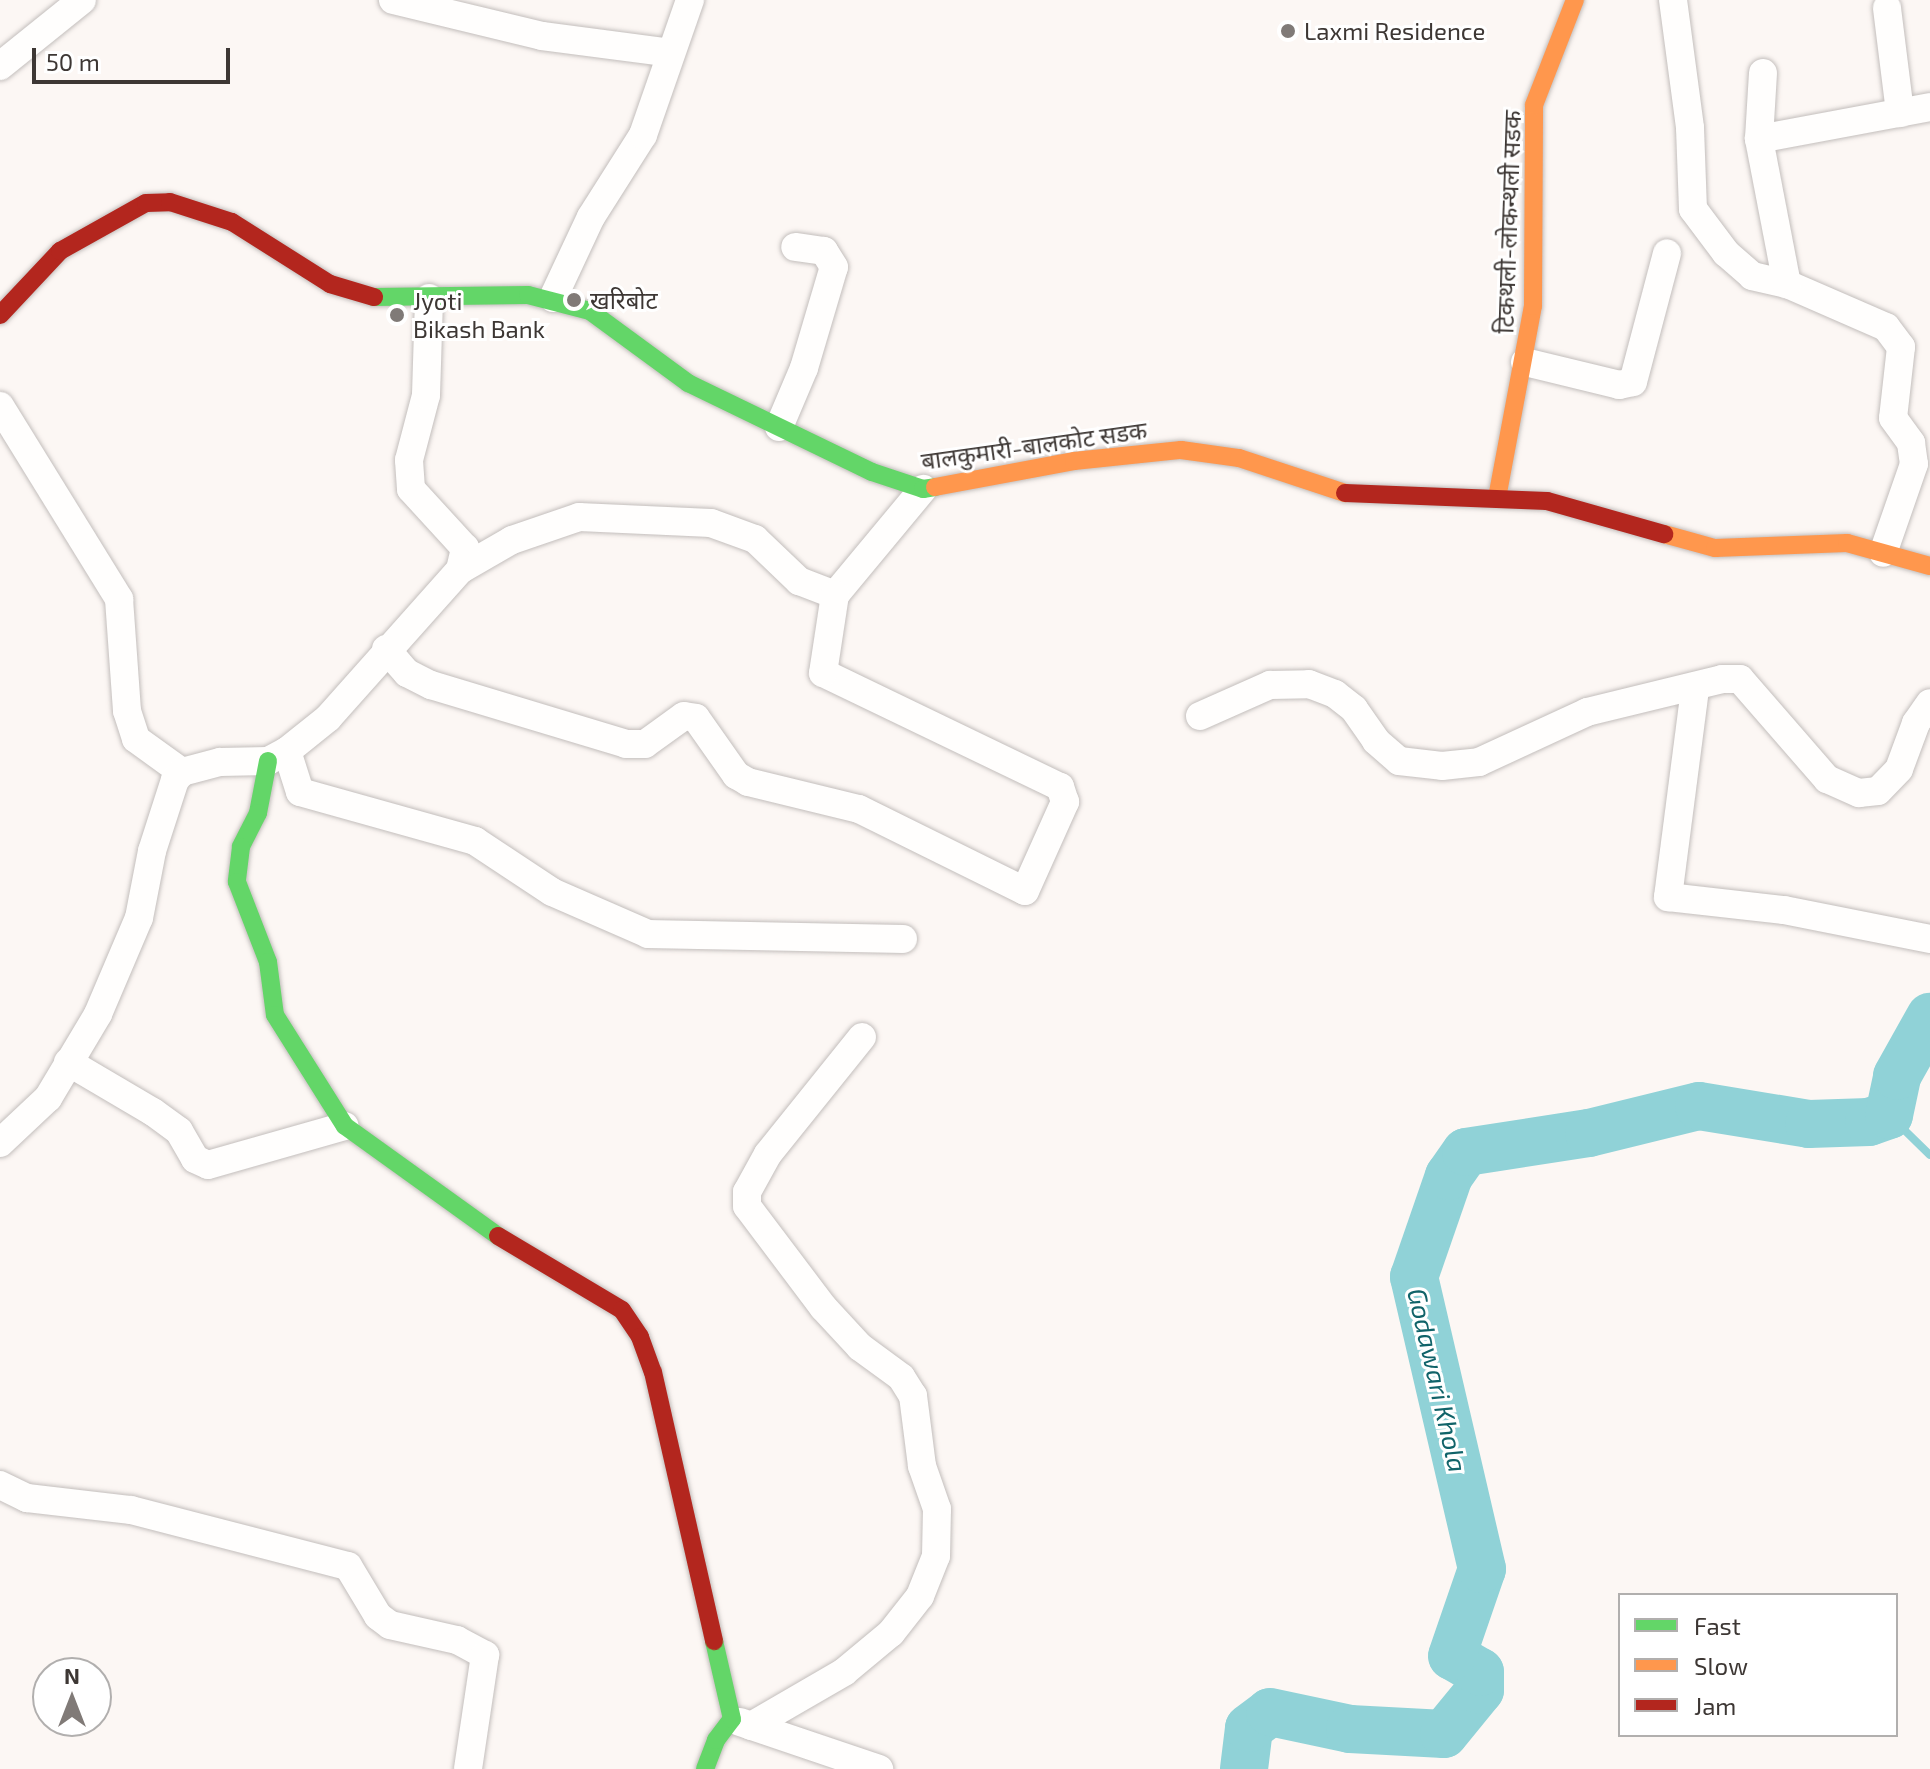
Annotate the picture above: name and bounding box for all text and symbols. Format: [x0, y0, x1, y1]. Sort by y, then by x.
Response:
place label: Laxmi Residence [1304, 17, 1485, 45]
marker: Laxmi Residence [1279, 22, 1297, 40]
scale bar [36, 32, 234, 82]
text: 50 m [46, 47, 100, 76]
street label: टिकथली-लोकन्थली सडक [1490, 110, 1526, 334]
place label: खरिबोट [590, 286, 658, 314]
place label: Jyoti Bikash Bank [413, 287, 545, 343]
marker: खरिबोट [565, 291, 583, 309]
marker: Jyoti Bikash Bank [388, 306, 406, 324]
street label: बालकुमारी-बालकोट सडक [919, 415, 1149, 475]
water label: Godawari Khola [1402, 1285, 1474, 1475]
legend [1618, 1593, 1898, 1737]
text: Fast [1694, 1611, 1741, 1640]
text: Slow [1694, 1651, 1748, 1680]
north arrow [32, 1657, 112, 1737]
text: N [64, 1662, 80, 1688]
text: Jam [1694, 1691, 1736, 1720]

